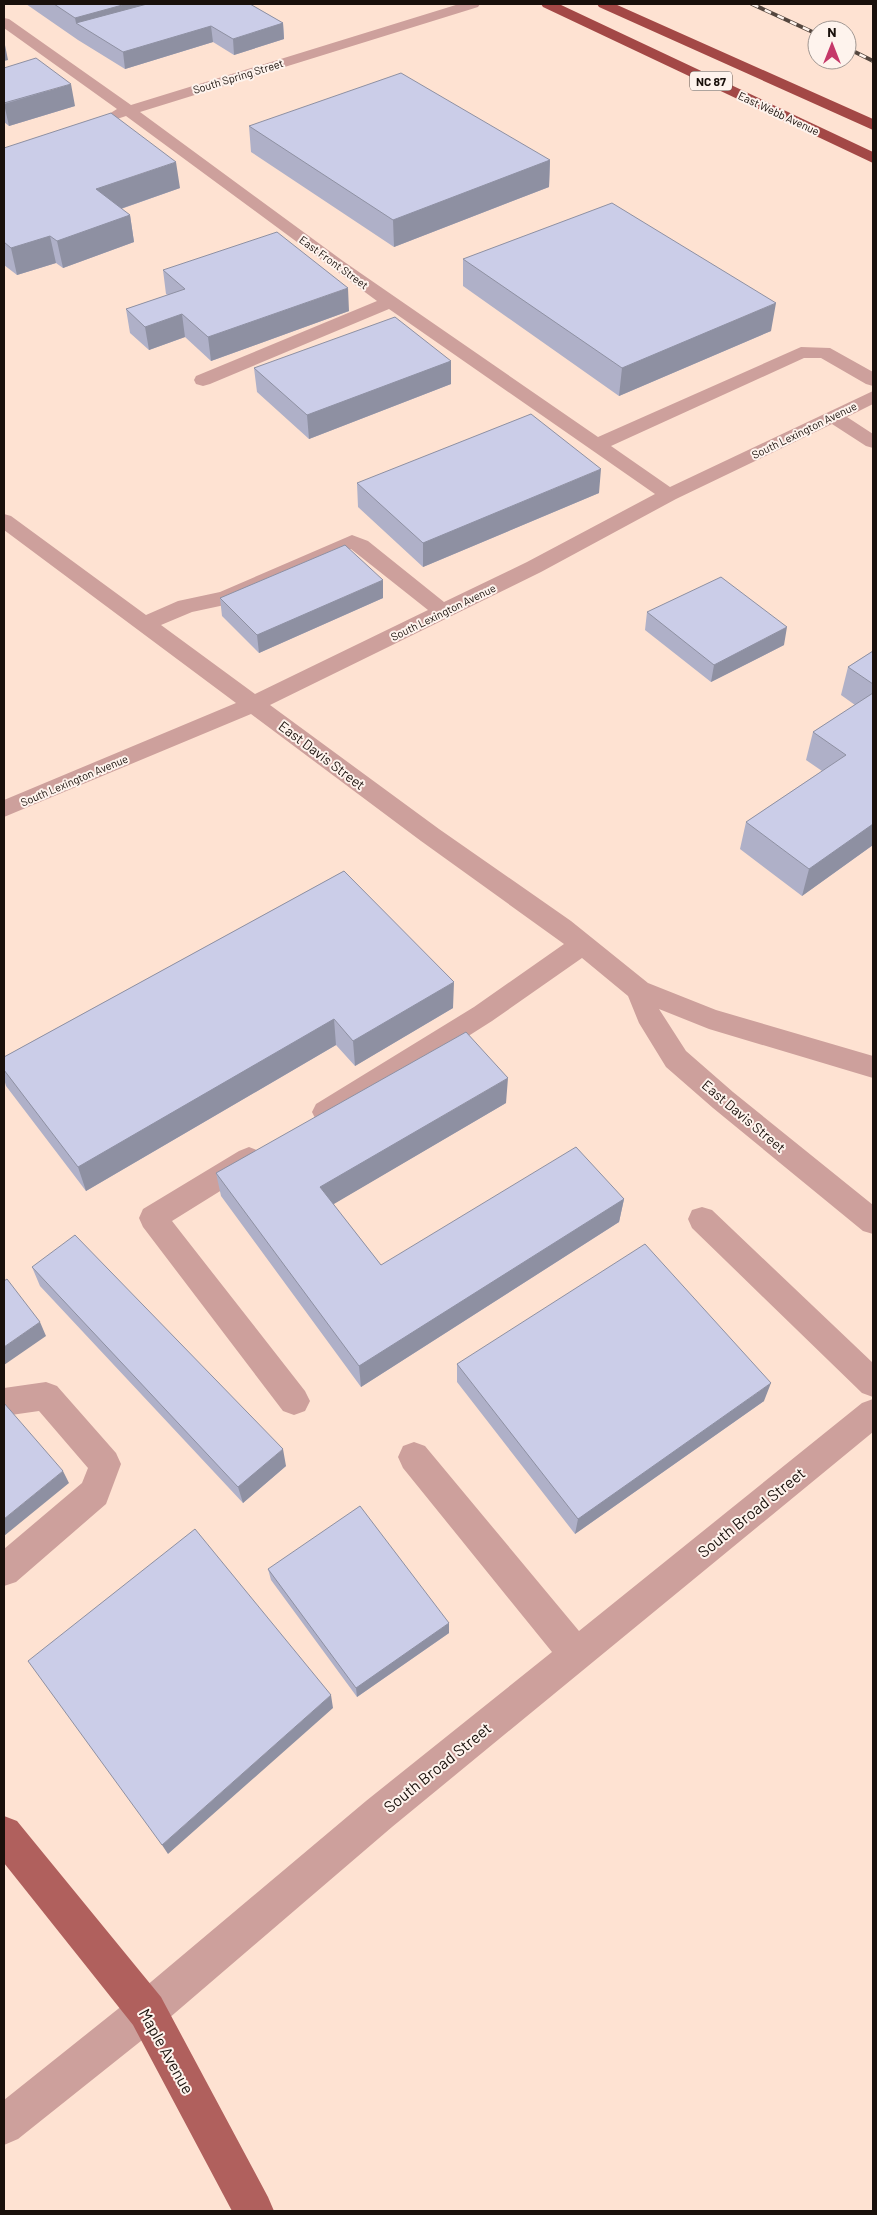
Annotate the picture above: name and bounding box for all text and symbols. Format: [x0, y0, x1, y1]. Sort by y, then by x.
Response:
north arrow [807, 20, 857, 70]
text: N [827, 23, 837, 40]
street label: South Spring Street [191, 56, 285, 96]
road number: NC 87 [690, 72, 732, 90]
street label: East Webb Avenue [736, 89, 822, 138]
street label: East Front Street [297, 233, 371, 291]
street label: South Lexington Avenue [749, 399, 859, 461]
street label: South Lexington Avenue [388, 581, 498, 643]
street label: East Davis Street [275, 717, 369, 793]
street label: South Lexington Avenue [18, 751, 130, 808]
street label: East Davis Street [699, 1076, 789, 1156]
street label: South Broad Street [694, 1463, 808, 1561]
street label: South Broad Street [380, 1718, 494, 1816]
street label: Maple Avenue [136, 2005, 198, 2097]

